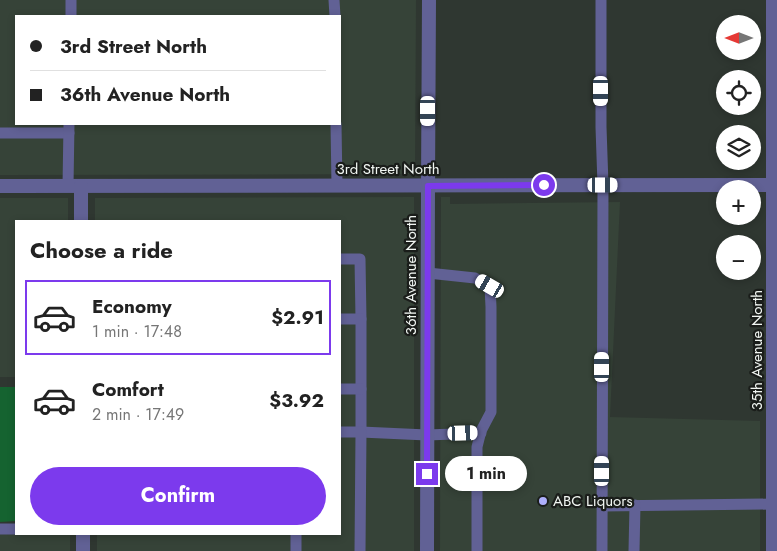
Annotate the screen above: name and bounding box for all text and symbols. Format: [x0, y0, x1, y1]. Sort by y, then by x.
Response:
north arrow [716, 15, 761, 60]
map controls [716, 15, 761, 280]
text: 3rd Street North [60, 33, 207, 60]
button: locate [716, 70, 761, 115]
car [593, 76, 608, 106]
text: 36th Avenue North [60, 81, 230, 108]
car [420, 96, 435, 126]
button: layers [716, 125, 761, 170]
street label: 3rd Street North [336, 158, 440, 180]
route start [533, 174, 555, 196]
car [588, 178, 618, 193]
button: + [716, 180, 761, 225]
street label: 36th Avenue North [400, 215, 422, 335]
text: Choose a ride [30, 234, 173, 266]
button: − [716, 235, 761, 280]
car [473, 272, 506, 300]
street label: 35th Avenue North [746, 290, 768, 410]
text: Economy [92, 293, 172, 320]
icon: car [32, 295, 77, 340]
text: $2.91 [271, 304, 324, 331]
text: 1 min · 17:48 [92, 320, 182, 343]
car [594, 352, 609, 382]
text: Comfort [92, 376, 164, 403]
icon: car [32, 378, 77, 423]
text: $3.92 [269, 387, 324, 414]
text: 2 min · 17:49 [92, 403, 184, 426]
car [447, 425, 478, 441]
callout: 1 min [444, 456, 527, 492]
car [594, 456, 609, 486]
text: 1 min [466, 462, 506, 485]
route end [416, 463, 438, 485]
button: Confirm [30, 467, 326, 525]
place label: ABC Liquors [553, 490, 633, 512]
marker: ABC Liquors [537, 495, 549, 507]

